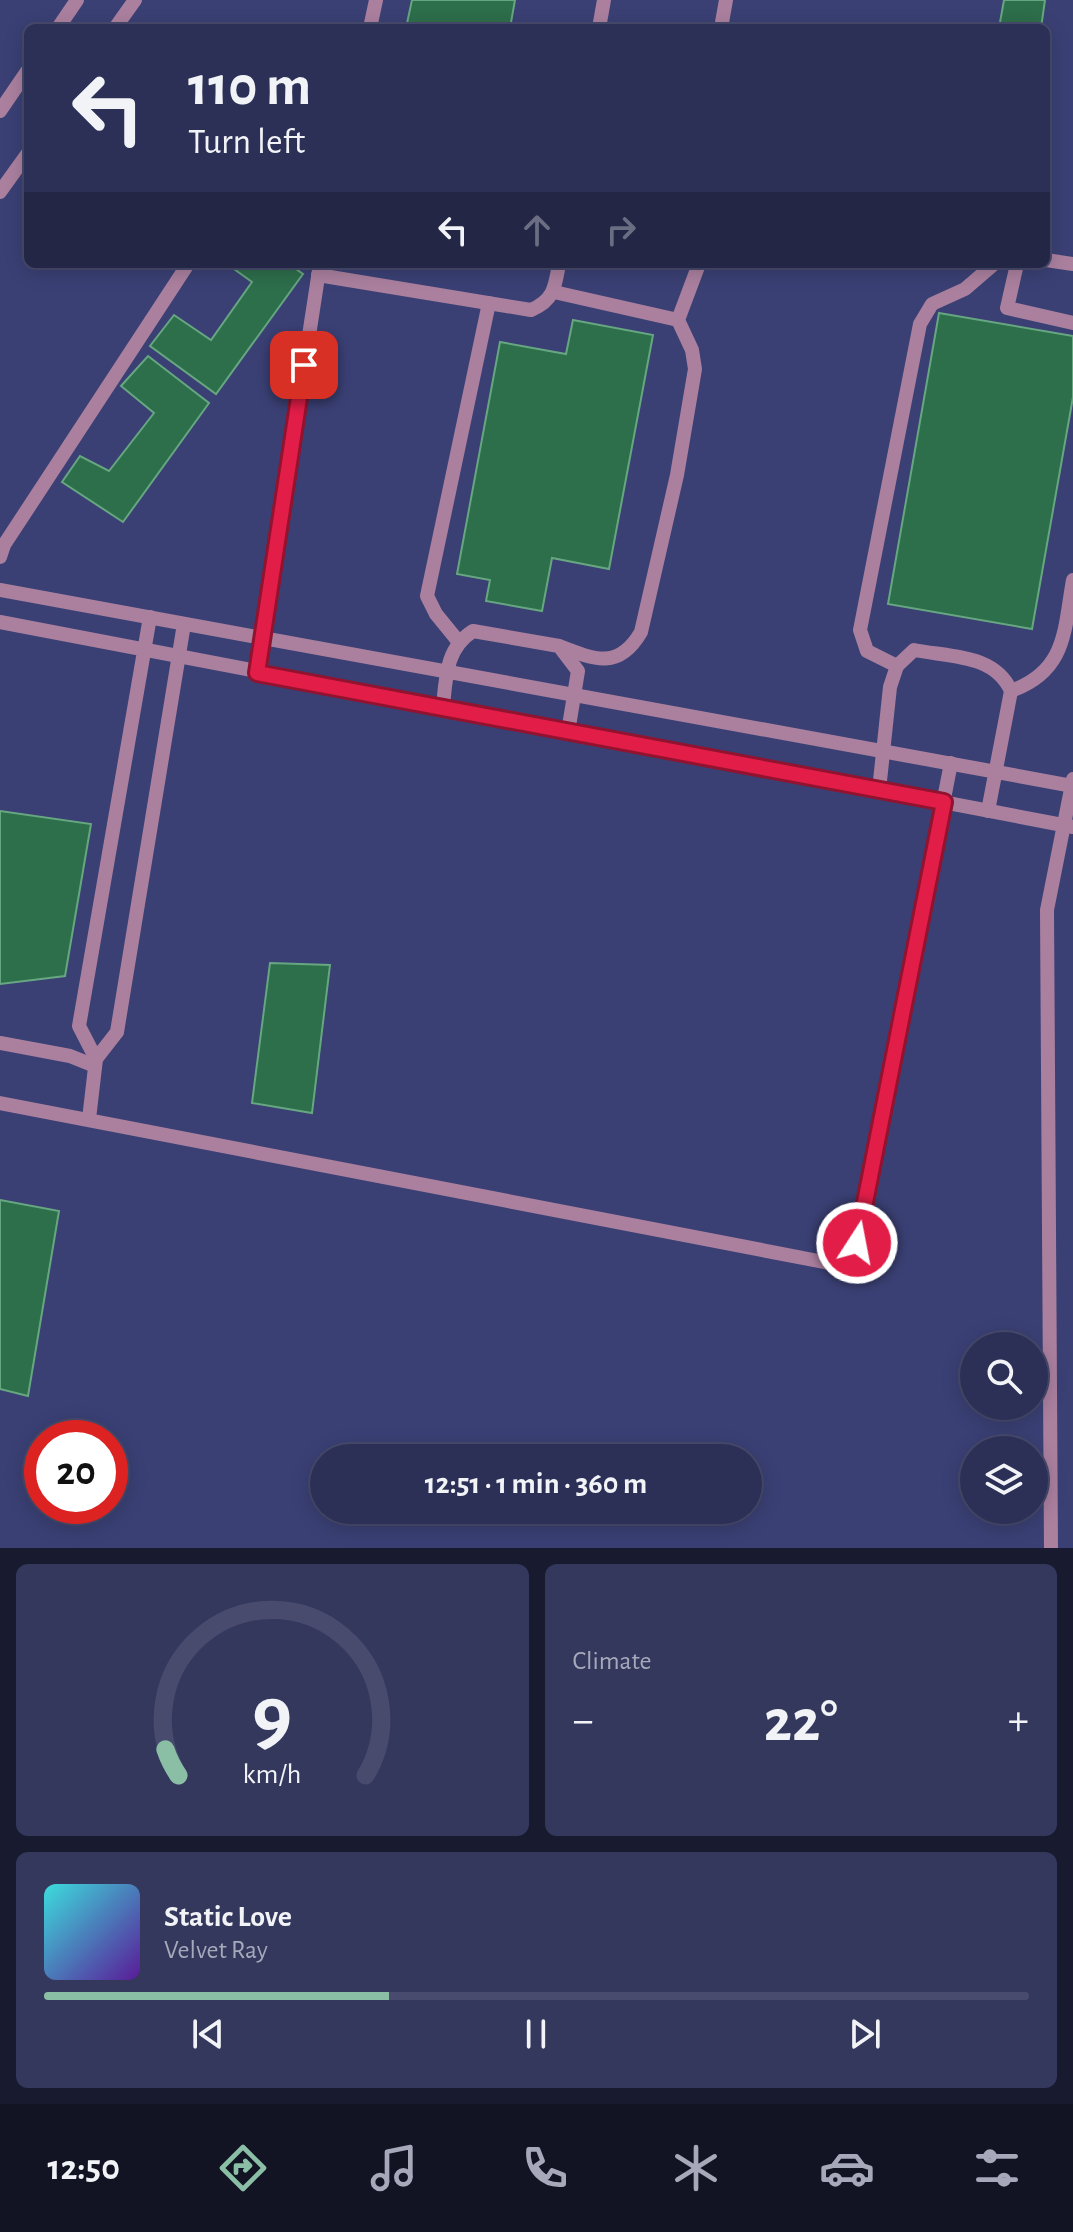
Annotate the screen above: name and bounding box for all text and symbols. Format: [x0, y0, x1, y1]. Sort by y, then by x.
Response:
icon: left [56, 56, 160, 160]
text: 110 m [188, 59, 311, 115]
text: Turn left [188, 124, 305, 160]
icon: left [431, 208, 475, 252]
icon: ahead [515, 208, 559, 252]
icon: right [599, 208, 643, 252]
pin [270, 331, 338, 399]
icon: arrive [282, 343, 326, 387]
position arrow [815, 1201, 899, 1285]
map controls [960, 1332, 1048, 1524]
button: search [960, 1332, 1048, 1420]
speed limit sign: 20 [24, 1420, 128, 1524]
button: layers [960, 1436, 1048, 1524]
text: 12:51 · 1 min · 360 m [425, 1469, 647, 1499]
text: Climate [573, 1648, 651, 1674]
text: 9 [252, 1675, 292, 1759]
text: 22° [764, 1692, 838, 1752]
text: − [573, 1699, 594, 1743]
text: + [1008, 1699, 1029, 1743]
text: km/h [243, 1760, 302, 1789]
text: Static Love [164, 1902, 292, 1932]
text: Velvet Ray [164, 1937, 268, 1963]
icon: previous [186, 2012, 230, 2056]
icon: pause [514, 2012, 558, 2056]
icon: next [843, 2012, 887, 2056]
icon: directions [215, 2140, 271, 2196]
icon: music [366, 2140, 422, 2196]
icon: phone [517, 2140, 573, 2196]
icon: climate [668, 2140, 724, 2196]
icon: car [819, 2140, 875, 2196]
icon: filters [969, 2140, 1025, 2196]
text: 12:50 [47, 2150, 120, 2186]

